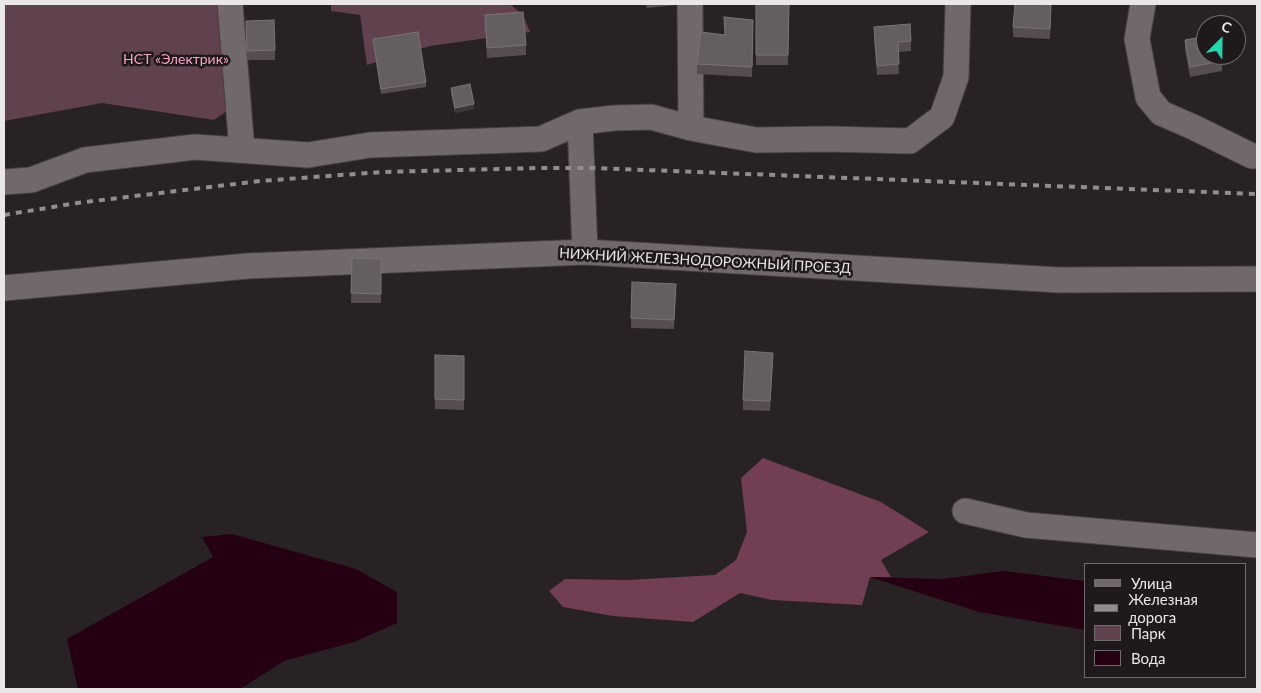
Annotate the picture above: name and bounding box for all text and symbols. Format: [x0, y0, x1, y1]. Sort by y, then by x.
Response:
north arrow [1196, 15, 1246, 65]
text: С [1219, 17, 1234, 36]
park label: НСТ «Электрик» [123, 51, 229, 67]
street label: НИЖНИЙ ЖЕЛЕЗНОДОРОЖНЫЙ ПРОЕЗД [559, 245, 851, 277]
legend [1084, 563, 1246, 678]
text: Улица [1131, 574, 1172, 592]
text: Железная дорога [1128, 590, 1198, 626]
text: Парк [1131, 624, 1165, 642]
text: Вода [1131, 649, 1166, 667]

